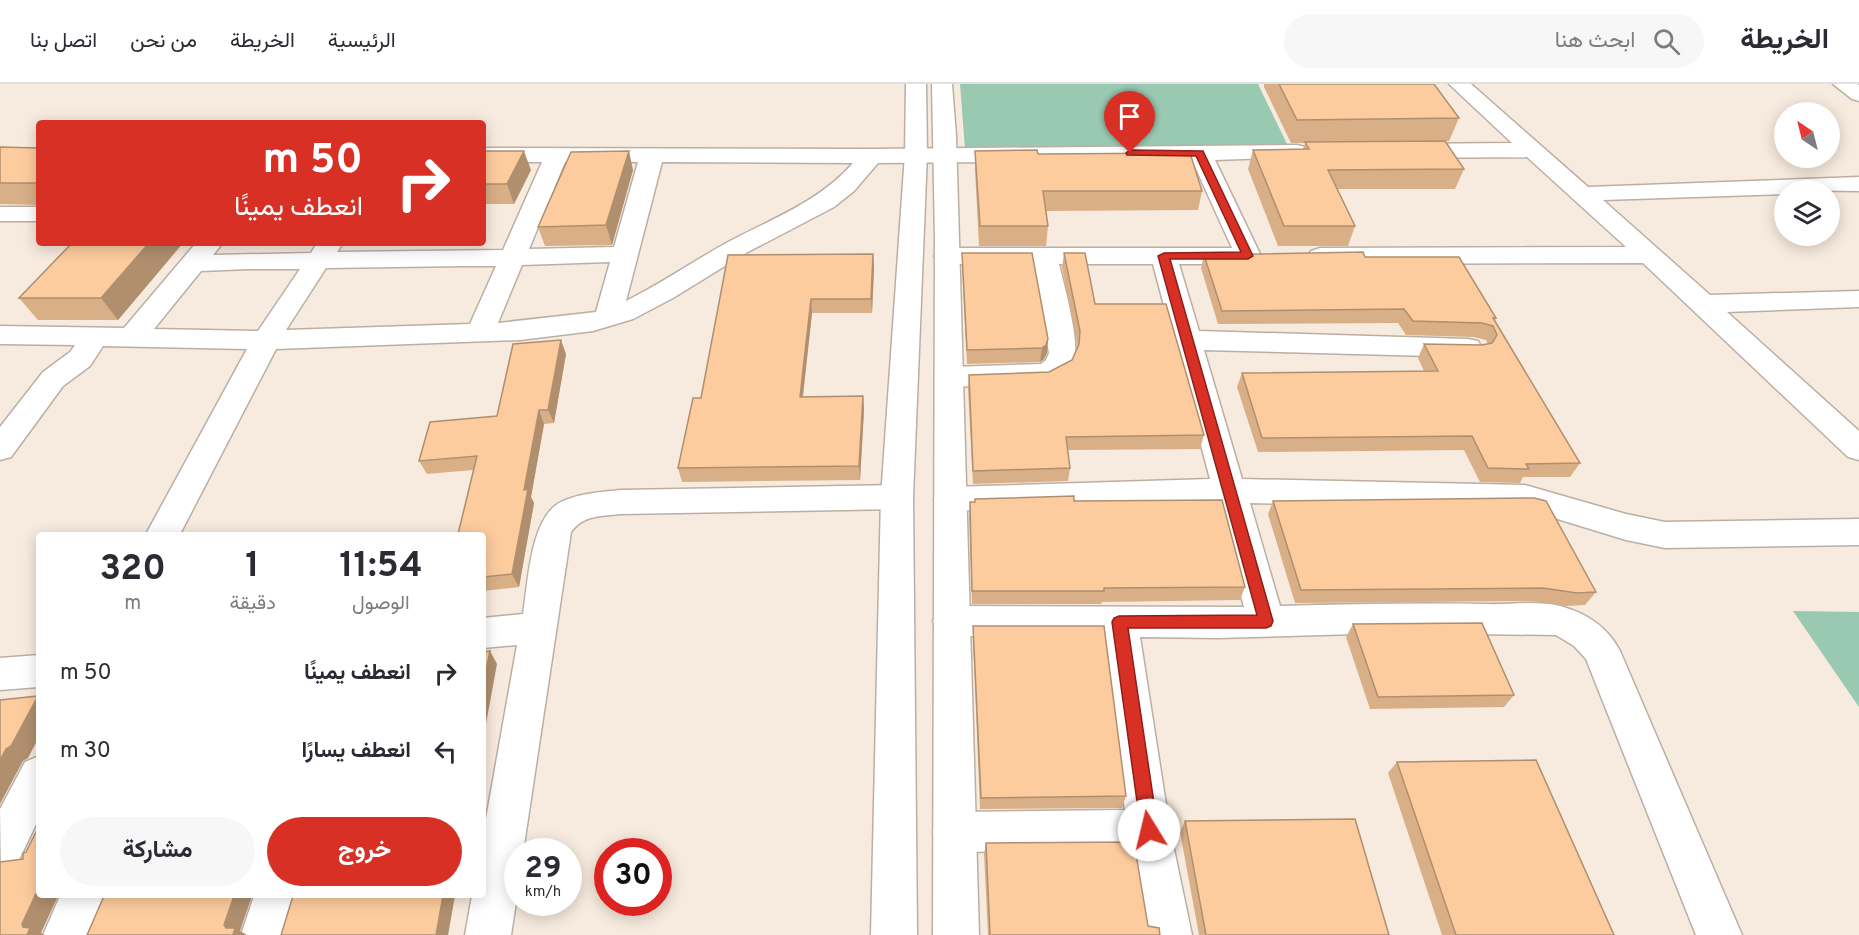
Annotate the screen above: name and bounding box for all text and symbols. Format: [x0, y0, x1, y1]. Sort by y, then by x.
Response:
search box [1284, 14, 1704, 68]
text: الخريطة [1740, 23, 1829, 59]
icon: search [1650, 25, 1683, 58]
text: اتصل بنا [30, 28, 97, 55]
text: من نحن [130, 28, 197, 55]
text: الخريطة [230, 28, 295, 55]
text: الرئيسية [328, 28, 396, 55]
text: ابحث هنا [1555, 28, 1635, 55]
pin [1104, 91, 1155, 153]
icon: arrive [1113, 100, 1146, 133]
north arrow [1774, 102, 1840, 168]
map controls [1774, 102, 1840, 246]
text: 50 m [263, 135, 363, 188]
icon: right [384, 144, 462, 222]
button: layers [1774, 180, 1840, 246]
text: انعطف يمينًا [234, 191, 363, 225]
text: 1 [245, 544, 260, 590]
text: 11:54 [339, 544, 423, 590]
text: 320 [99, 547, 166, 593]
text: m [124, 591, 141, 617]
text: دقيقة [229, 591, 276, 617]
text: الوصول [352, 591, 410, 617]
icon: right [429, 657, 462, 690]
text: 50 m [60, 660, 112, 687]
text: انعطف يمينًا [304, 660, 411, 687]
icon: left [429, 735, 462, 768]
text: 30 m [60, 738, 111, 765]
text: انعطف يسارًا [301, 738, 411, 765]
position arrow [1117, 798, 1181, 862]
button: مشاركة [60, 817, 255, 886]
button: خروج [267, 817, 462, 886]
speed limit sign: 30 [594, 838, 672, 916]
text: 29 [525, 851, 561, 888]
text: km/h [525, 883, 561, 902]

